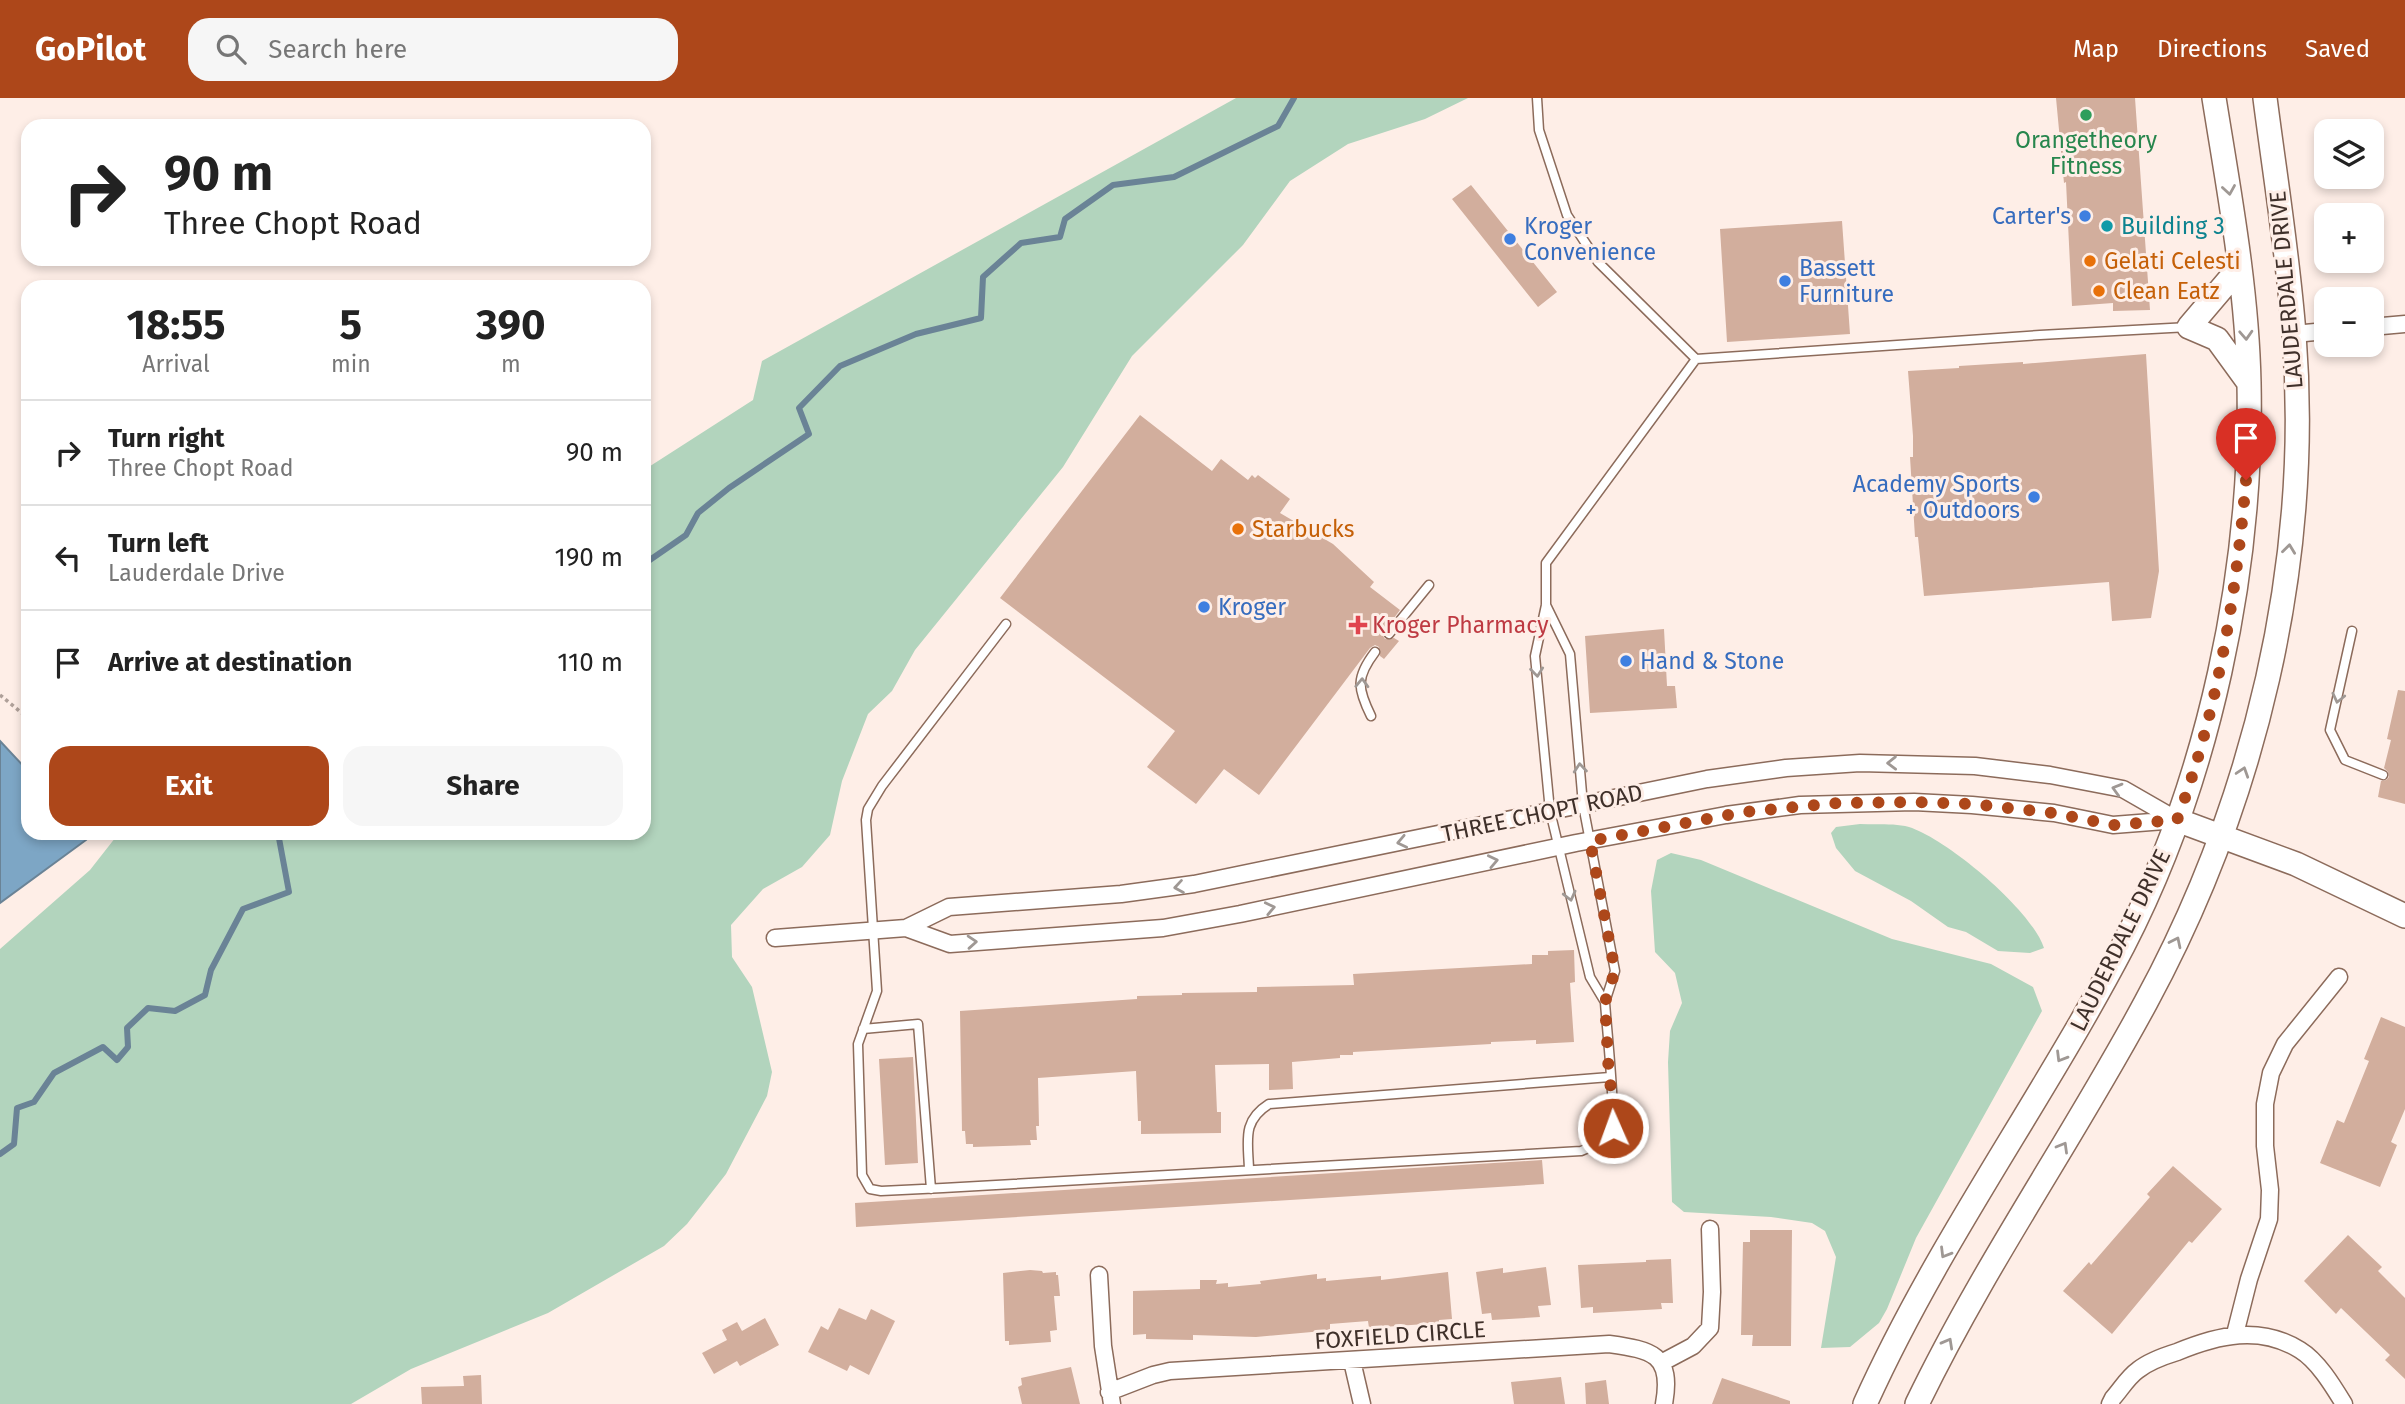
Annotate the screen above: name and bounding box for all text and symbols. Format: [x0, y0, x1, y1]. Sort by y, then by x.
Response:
search box [188, 18, 678, 81]
text: GoPilot [35, 29, 146, 69]
icon: search [212, 30, 250, 68]
text: Search here [268, 34, 407, 65]
text: Map [2073, 35, 2119, 63]
text: Directions [2157, 35, 2267, 63]
text: Saved [2305, 35, 2370, 63]
marker: Orangetheory Fitness [2078, 107, 2094, 123]
map controls [2314, 119, 2384, 357]
button: layers [2314, 119, 2384, 189]
place label: Orangetheory Fitness [2015, 126, 2158, 180]
text: 90 m [164, 144, 273, 203]
icon: right [49, 147, 140, 238]
one-way arrow [2221, 184, 2236, 196]
street label: LAUDERDALE DRIVE [2263, 190, 2309, 390]
place label: Carter's [1992, 202, 2071, 230]
button: + [2314, 203, 2384, 273]
text: Three Chopt Road [164, 204, 422, 242]
marker: Carter's [2077, 208, 2093, 224]
place label: Kroger Convenience [1524, 212, 1656, 266]
place label: Building 3 [2121, 212, 2225, 240]
marker: Building 3 [2099, 218, 2115, 234]
marker: Kroger Convenience [1502, 231, 1518, 247]
place label: Gelati Celesti [2104, 247, 2241, 275]
marker: Gelati Celesti [2082, 253, 2098, 269]
place label: Bassett Furniture [1799, 254, 1894, 308]
marker: Bassett Furniture [1777, 273, 1793, 289]
place label: Clean Eatz [2113, 277, 2220, 305]
marker: Clean Eatz [2091, 283, 2107, 299]
button: − [2314, 287, 2384, 357]
text: 18:55 [126, 300, 226, 350]
text: 5 [340, 300, 362, 350]
text: 390 [476, 300, 546, 350]
one-way arrow [2238, 329, 2253, 340]
text: Arrival [142, 350, 210, 378]
text: min [331, 350, 371, 378]
text: m [501, 350, 521, 378]
pin [2216, 408, 2276, 480]
icon: arrive [2227, 419, 2265, 457]
text: Turn right [108, 423, 225, 454]
icon: right [49, 434, 87, 472]
text: 90 m [566, 437, 623, 468]
text: Three Chopt Road [108, 454, 293, 482]
place label: Academy Sports + Outdoors [1853, 470, 2020, 524]
marker: Academy Sports + Outdoors [2026, 489, 2042, 505]
place label: Starbucks [1252, 515, 1355, 543]
marker: Starbucks [1230, 521, 1246, 537]
text: Turn left [108, 528, 209, 559]
icon: left [49, 539, 87, 577]
text: 190 m [554, 542, 623, 573]
one-way arrow [2281, 544, 2296, 555]
text: Lauderdale Drive [108, 559, 285, 587]
place label: Kroger [1218, 593, 1286, 621]
marker: Kroger [1196, 599, 1212, 615]
place label: Kroger Pharmacy [1372, 611, 1549, 639]
marker: Kroger Pharmacy [1350, 617, 1366, 633]
icon: arrive [49, 644, 87, 682]
text: Arrive at destination [108, 647, 352, 678]
text: 110 m [557, 647, 623, 678]
place label: Hand & Stone [1640, 647, 1784, 675]
marker: Hand & Stone [1618, 653, 1634, 669]
one-way arrow [1529, 667, 1544, 678]
one-way arrow [1354, 677, 1369, 688]
one-way arrow [2331, 692, 2346, 704]
button: Exit [49, 746, 329, 826]
button: Share [343, 746, 623, 826]
one-way arrow [1886, 755, 1896, 771]
one-way arrow [1573, 762, 1588, 773]
one-way arrow [2234, 766, 2249, 778]
street label: THREE CHOPT ROAD [1439, 778, 1645, 848]
one-way arrow [2111, 782, 2123, 797]
one-way arrow [1396, 833, 1408, 848]
street label: LAUDERDALE DRIVE [2064, 844, 2176, 1036]
one-way arrow [1487, 855, 1499, 870]
one-way arrow [1173, 879, 1185, 894]
one-way arrow [1562, 890, 1576, 902]
one-way arrow [1264, 901, 1276, 916]
one-way arrow [966, 935, 977, 950]
one-way arrow [2168, 937, 2182, 949]
one-way arrow [2056, 1049, 2069, 1062]
position arrow [1576, 1091, 1650, 1165]
one-way arrow [2054, 1141, 2067, 1154]
one-way arrow [1941, 1245, 1954, 1258]
street label: FOXFIELD CIRCLE [1313, 1315, 1487, 1355]
one-way arrow [1940, 1338, 1953, 1351]

